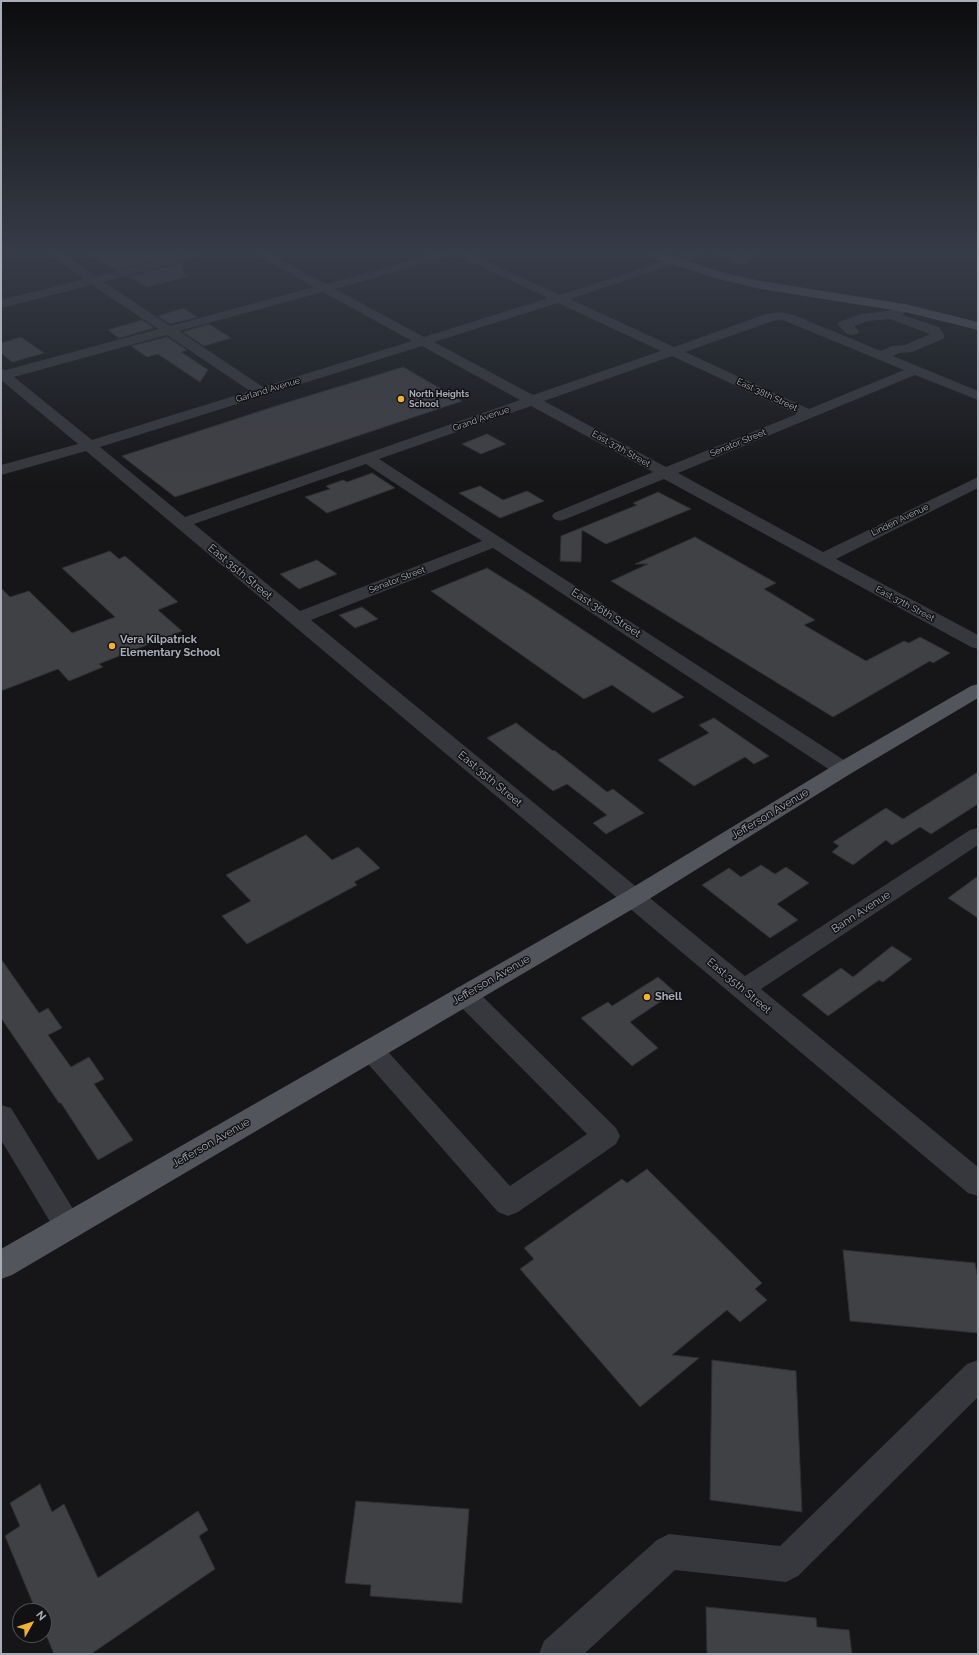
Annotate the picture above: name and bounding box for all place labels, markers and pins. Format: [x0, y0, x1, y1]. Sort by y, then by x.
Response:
place label: North Heights School [409, 389, 469, 410]
marker: North Heights School [396, 394, 406, 404]
place label: Vera Kilpatrick Elementary School [120, 633, 220, 659]
marker: Vera Kilpatrick Elementary School [107, 641, 117, 651]
place label: Shell [655, 990, 682, 1004]
marker: Shell [642, 992, 652, 1002]

